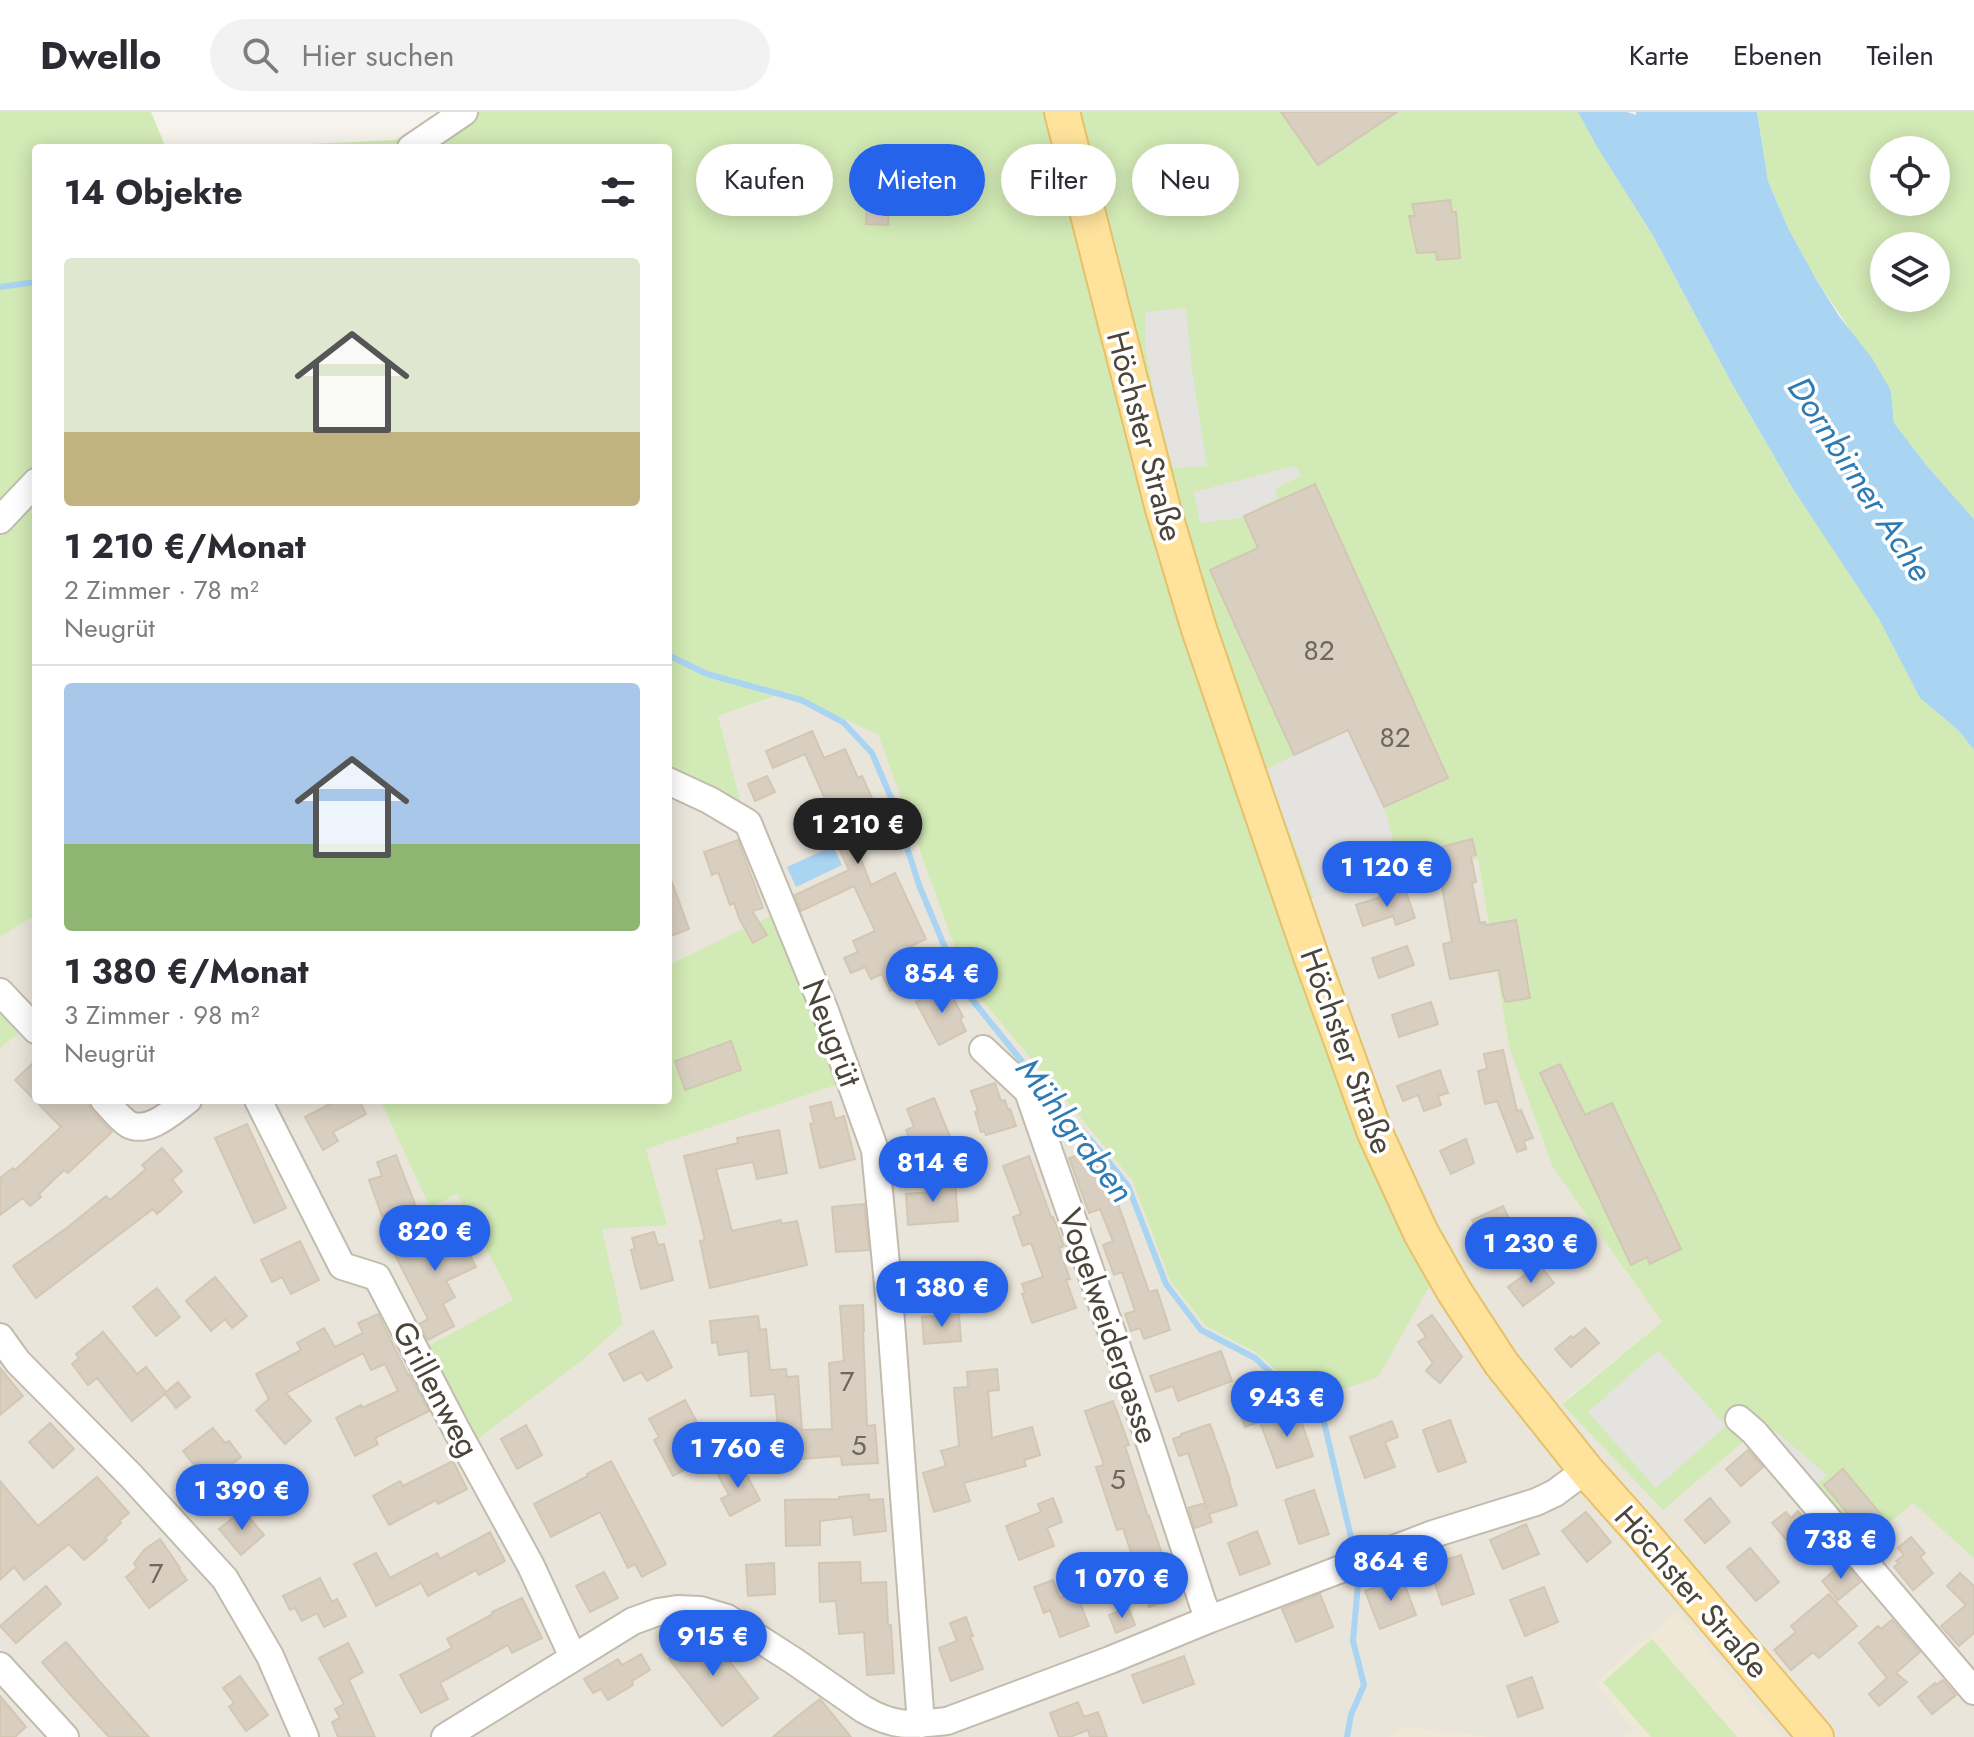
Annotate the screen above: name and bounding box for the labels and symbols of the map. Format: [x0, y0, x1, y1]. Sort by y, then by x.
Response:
street label: Höchster Straße [1095, 326, 1195, 546]
water label: Dornbirner Ache [1775, 367, 1945, 591]
house number: 82 [1303, 630, 1335, 671]
house number: 82 [1379, 717, 1411, 758]
pin: 1 210 € [784, 798, 932, 866]
pin: 1 120 € [1313, 841, 1461, 909]
street label: Höchster Straße [1288, 942, 1406, 1160]
pin: 854 € [886, 947, 998, 1015]
street label: Neugrüt [790, 973, 874, 1094]
water label: Mühlgraben [1004, 1047, 1146, 1213]
pin: 814 € [877, 1136, 989, 1204]
street label: Vogelweidergasse [1047, 1203, 1171, 1449]
pin: 820 € [379, 1205, 491, 1273]
pin: 1 230 € [1457, 1217, 1605, 1285]
pin: 1 380 € [868, 1261, 1016, 1329]
street label: Grillenweg [381, 1313, 491, 1465]
house number: 7 [840, 1361, 855, 1402]
pin: 943 € [1231, 1371, 1343, 1439]
pin: 1 760 € [664, 1422, 812, 1490]
house number: 5 [851, 1425, 867, 1466]
house number: 5 [1110, 1459, 1126, 1500]
pin: 1 390 € [168, 1464, 316, 1532]
street label: Höchster Straße [1604, 1495, 1780, 1689]
pin: 738 € [1785, 1513, 1897, 1581]
pin: 864 € [1335, 1535, 1447, 1603]
pin: 1 070 € [1048, 1552, 1196, 1620]
house number: 7 [149, 1553, 164, 1594]
pin: 915 € [657, 1610, 769, 1678]

